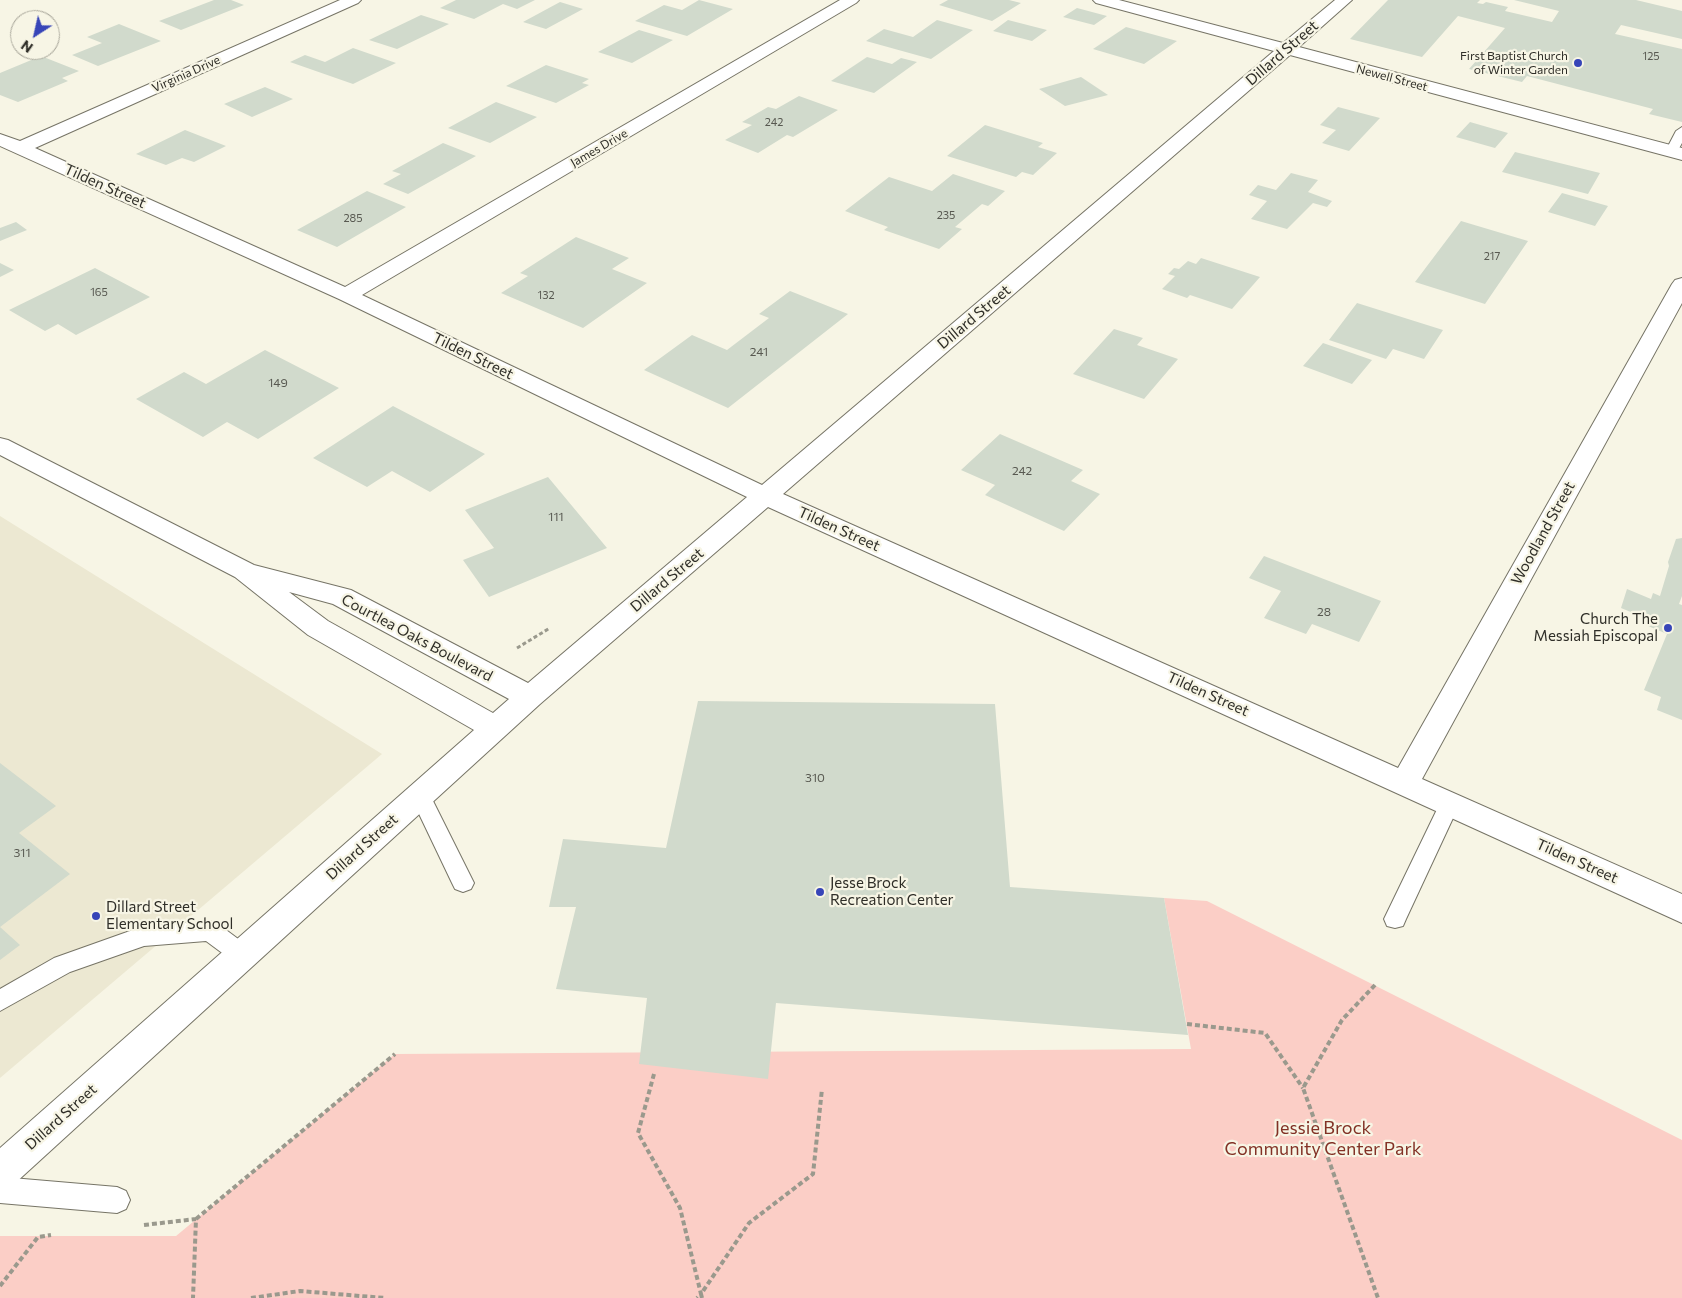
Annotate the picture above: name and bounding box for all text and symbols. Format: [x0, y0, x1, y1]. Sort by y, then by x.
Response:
north arrow [10, 10, 60, 60]
street label: Dillard Street [1242, 17, 1322, 89]
text: N [18, 37, 36, 57]
place label: First Baptist Church of Winter Garden [1460, 49, 1568, 77]
house number: 125 [1642, 49, 1660, 63]
street label: Virginia Drive [150, 53, 222, 95]
marker: First Baptist Church of Winter Garden [1572, 57, 1584, 69]
street label: Newell Street [1355, 62, 1429, 94]
house number: 242 [765, 115, 783, 129]
street label: James Drive [568, 126, 630, 170]
street label: Tilden Street [61, 160, 149, 212]
house number: 235 [937, 208, 955, 222]
house number: 285 [343, 211, 363, 225]
house number: 217 [1484, 249, 1500, 263]
street label: Dillard Street [934, 281, 1014, 353]
house number: 165 [90, 285, 108, 299]
house number: 132 [537, 288, 555, 302]
street label: Tilden Street [430, 329, 516, 383]
house number: 241 [750, 345, 768, 359]
house number: 149 [268, 376, 288, 390]
house number: 242 [1012, 464, 1032, 478]
street label: Woodland Street [1507, 478, 1579, 588]
street label: Tilden Street [795, 503, 883, 555]
house number: 111 [548, 510, 564, 524]
street label: Dillard Street [627, 544, 707, 616]
street label: Courtlea Oaks Boulevard [338, 591, 496, 685]
house number: 28 [1317, 605, 1331, 619]
place label: Church The Messiah Episcopal [1534, 610, 1658, 645]
marker: Church The Messiah Episcopal [1662, 622, 1674, 634]
street label: Tilden Street [1164, 668, 1252, 720]
house number: 310 [805, 771, 825, 785]
street label: Dillard Street [323, 810, 401, 884]
street label: Tilden Street [1533, 835, 1621, 887]
house number: 311 [13, 846, 31, 860]
place label: Jesse Brock Recreation Center [830, 874, 954, 909]
marker: Jesse Brock Recreation Center [814, 886, 826, 898]
place label: Dillard Street Elementary School [106, 898, 233, 933]
marker: Dillard Street Elementary School [90, 910, 102, 922]
street label: Dillard Street [22, 1080, 100, 1154]
park label: Jessie Brock Community Center Park [1225, 1117, 1421, 1160]

